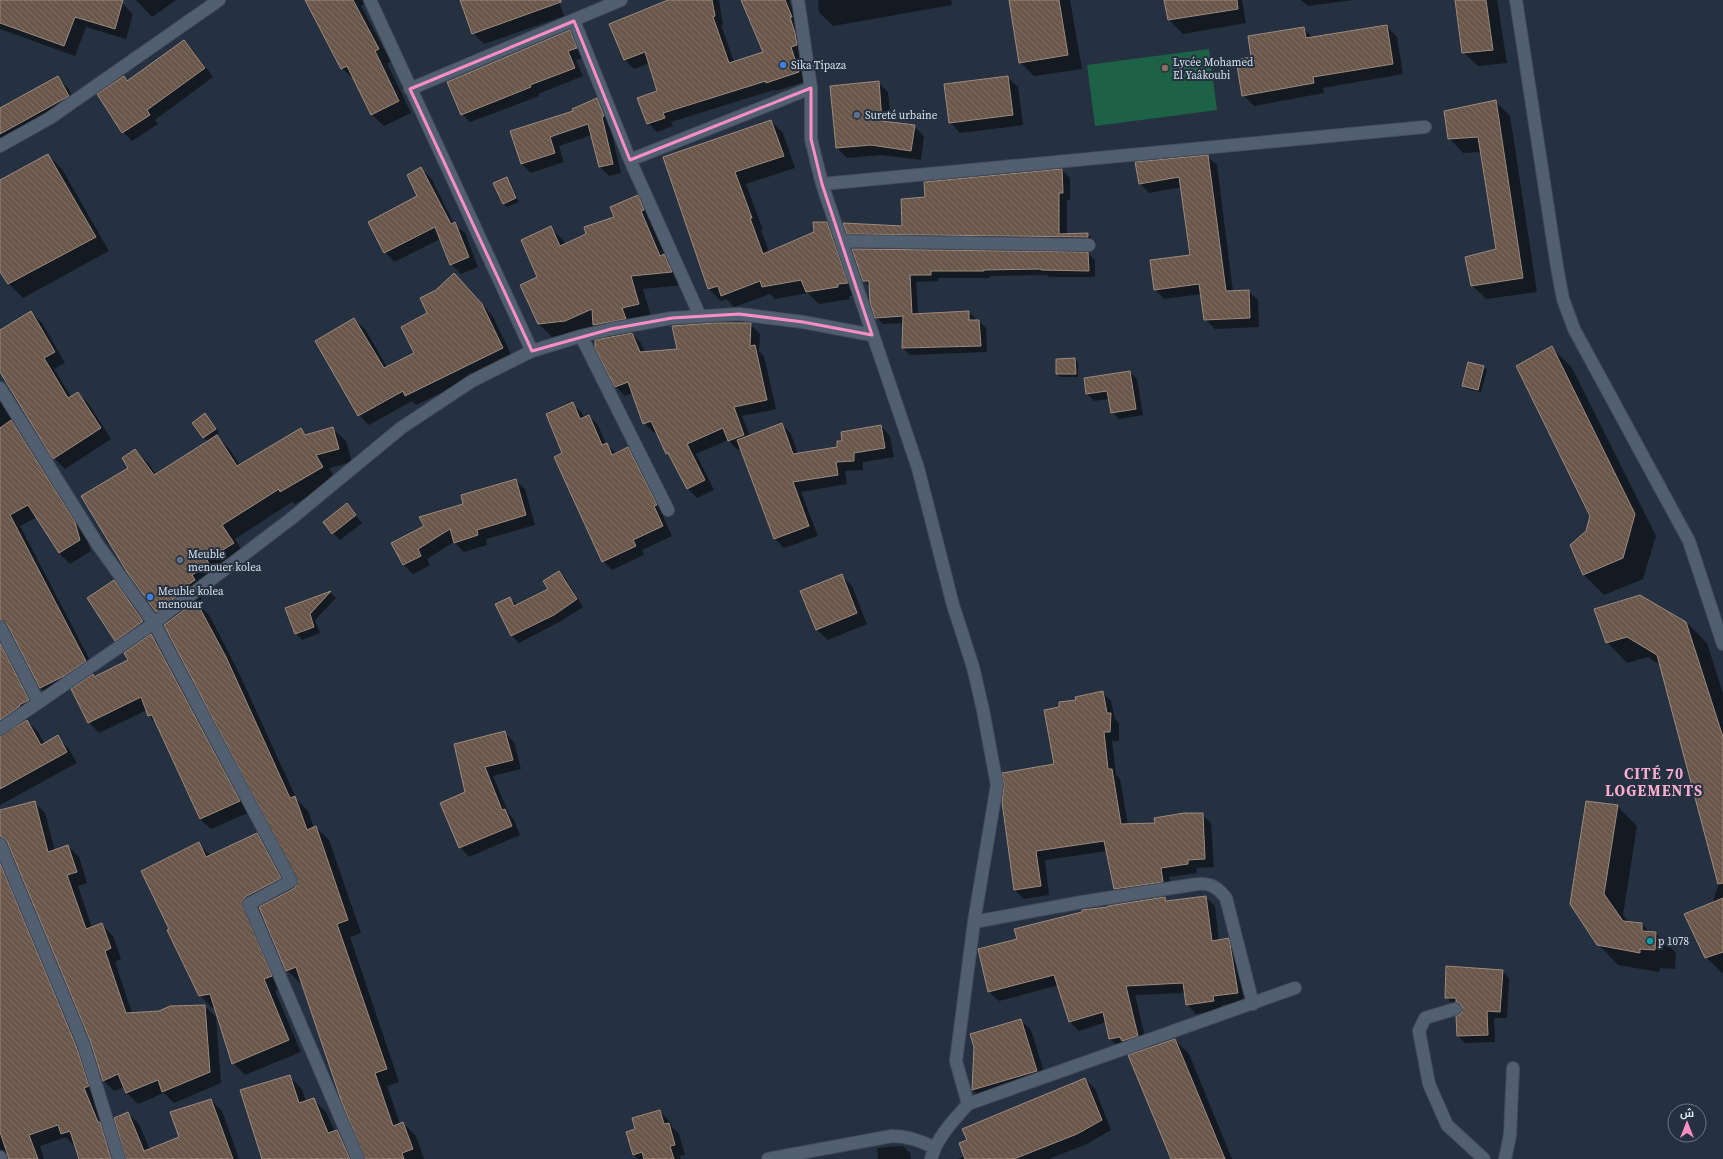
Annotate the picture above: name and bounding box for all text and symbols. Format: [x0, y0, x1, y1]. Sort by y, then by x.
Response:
place label: Lycée Mohamed El Yaâkoubi [1173, 55, 1254, 83]
place label: Sika Tipaza [791, 58, 847, 73]
marker: Sika Tipaza [778, 60, 788, 70]
marker: Lycée Mohamed El Yaâkoubi [1160, 63, 1170, 73]
place label: Sureté urbaine [865, 108, 938, 123]
marker: Sureté urbaine [852, 110, 862, 120]
place label: Meuble menouer kolea [188, 547, 262, 575]
marker: Meuble menouer kolea [175, 555, 185, 565]
place label: Meuble kolea menouar [158, 584, 224, 612]
marker: Meuble kolea menouar [145, 592, 155, 602]
district label: CITÉ 70 LOGEMENTS [1605, 763, 1703, 801]
place label: p 1078 [1658, 934, 1689, 949]
marker: p 1078 [1645, 936, 1655, 946]
north arrow [1667, 1103, 1707, 1143]
text: ش [1680, 1106, 1694, 1121]

